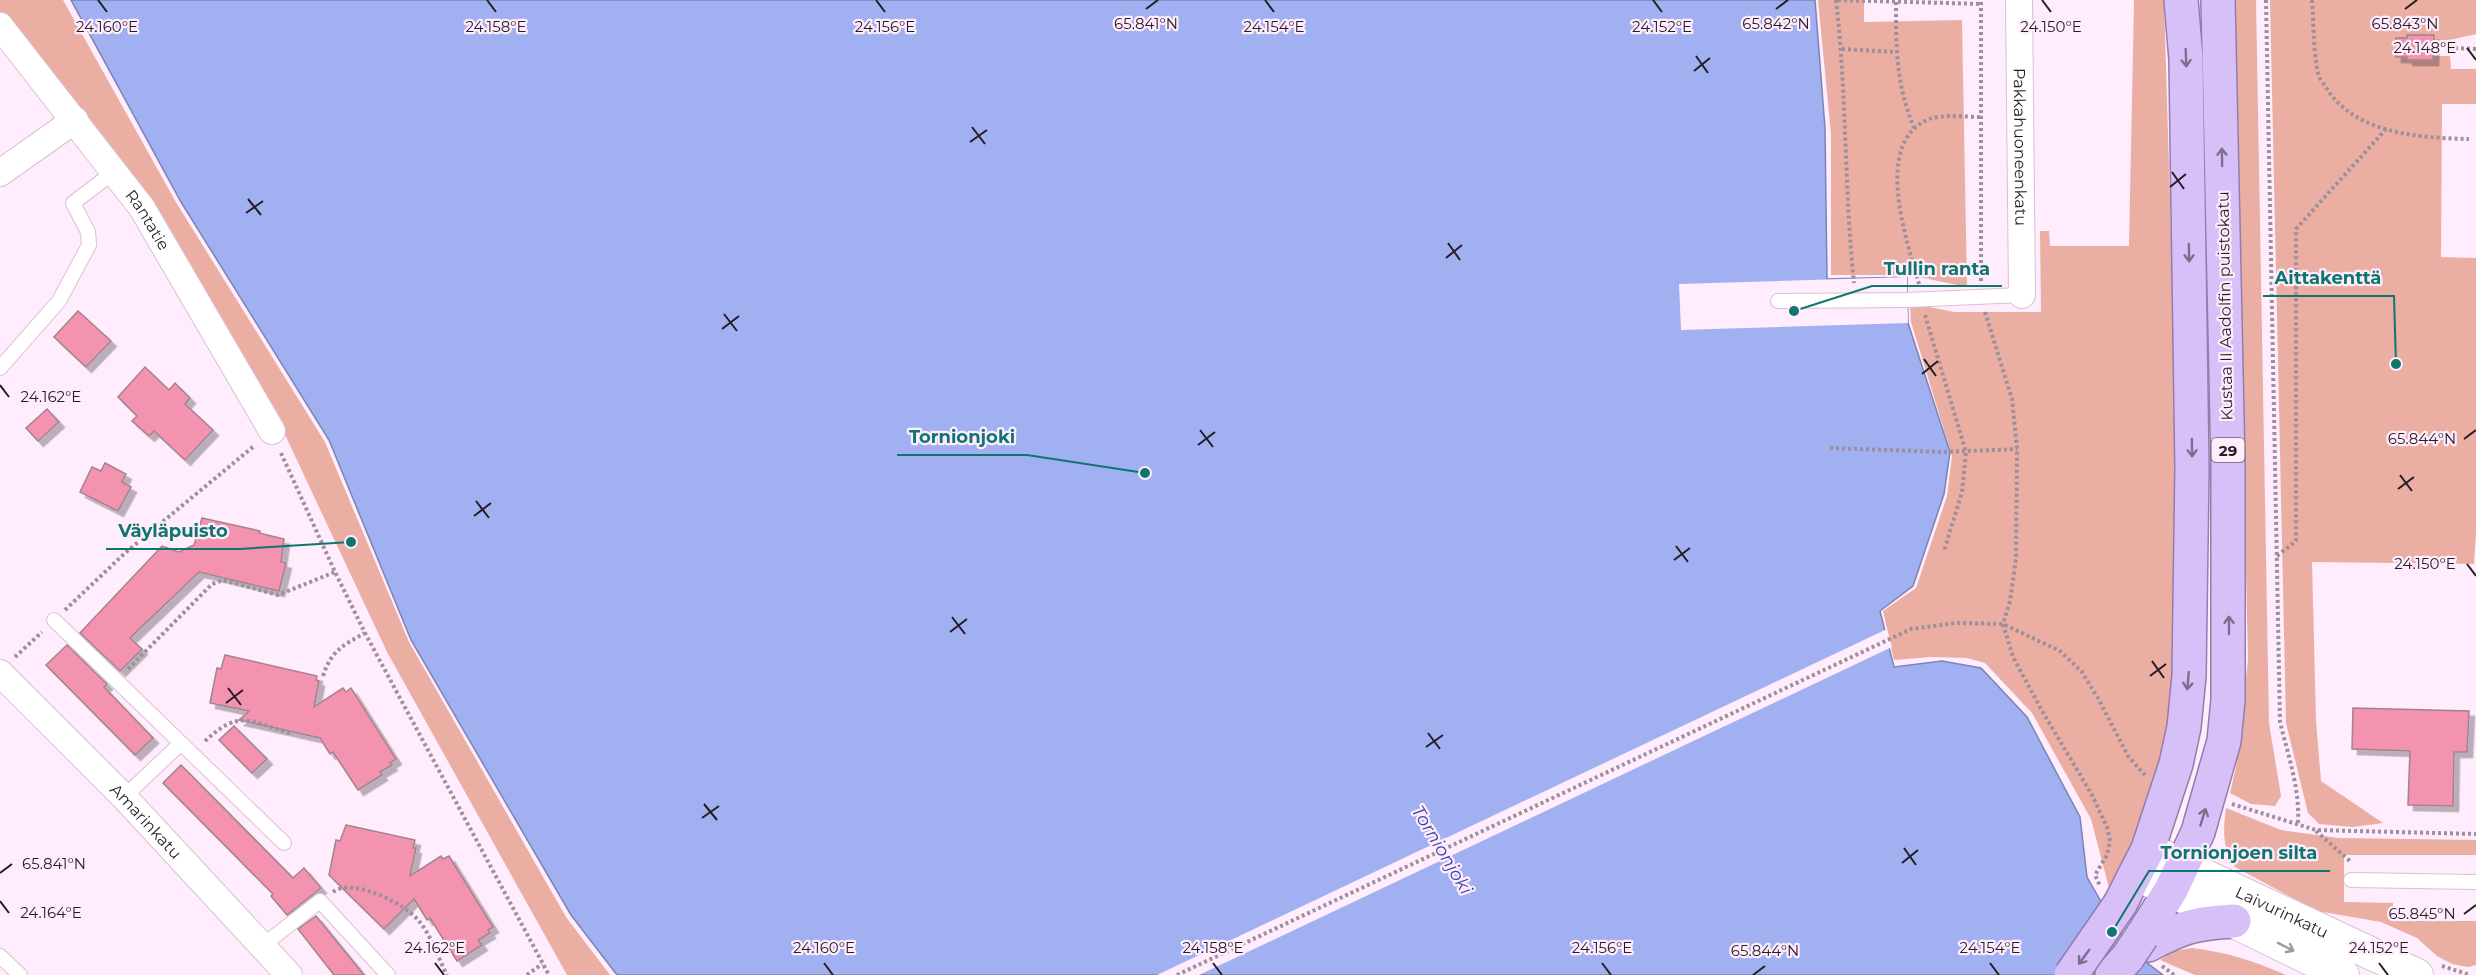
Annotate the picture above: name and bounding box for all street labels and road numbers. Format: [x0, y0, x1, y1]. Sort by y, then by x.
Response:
street label: Pakkahuoneenkatu [2010, 68, 2031, 226]
street label: Rantatie [122, 186, 174, 253]
street label: Kustaa II Aadolfin puistokatu [2213, 191, 2237, 421]
road number: 29 [2212, 438, 2244, 462]
street label: Amarinkatu [107, 780, 186, 862]
street label: Laivurinkatu [2233, 882, 2331, 942]

